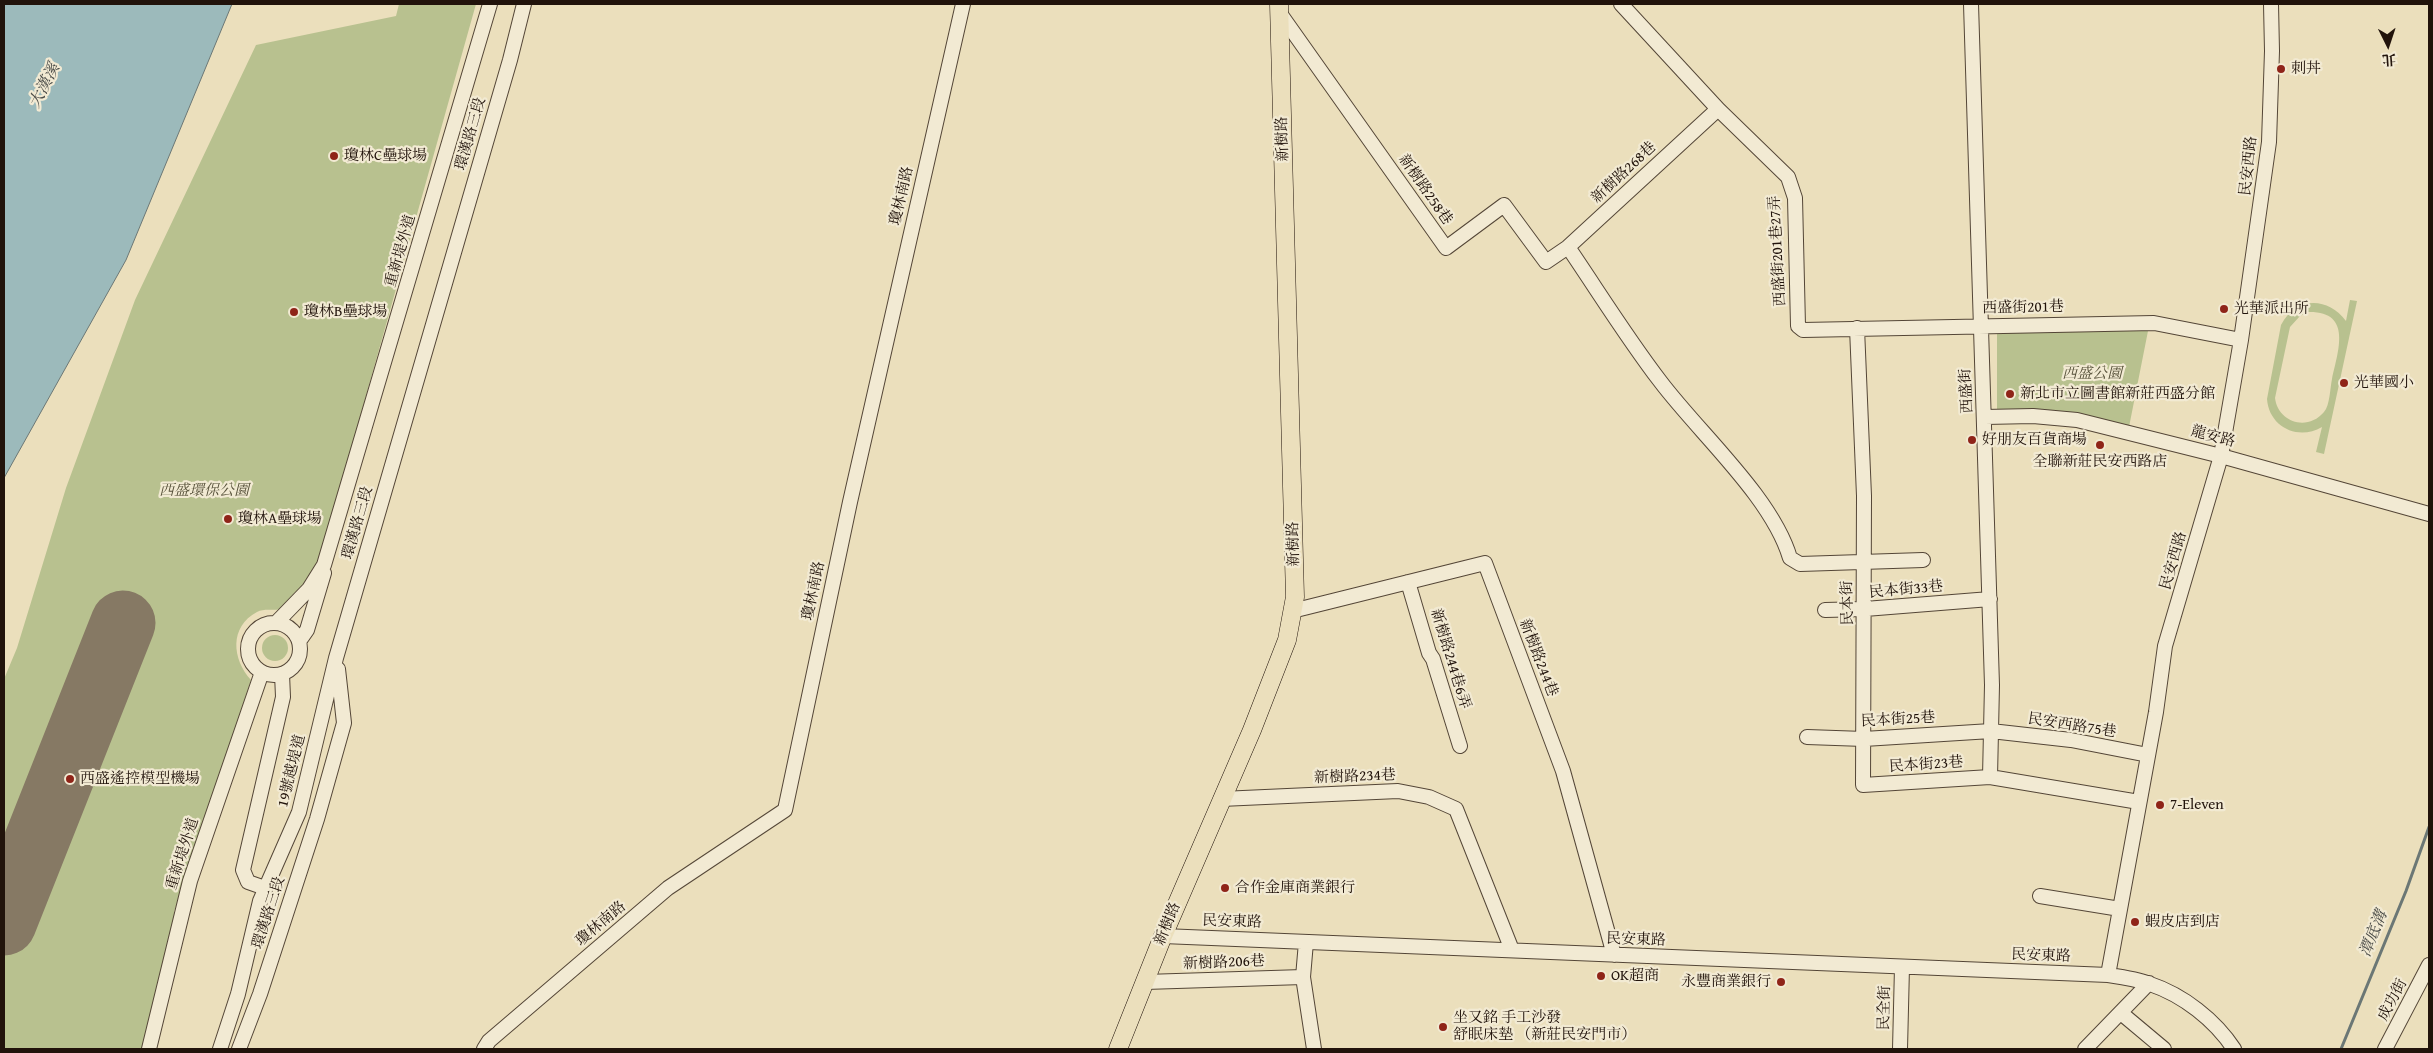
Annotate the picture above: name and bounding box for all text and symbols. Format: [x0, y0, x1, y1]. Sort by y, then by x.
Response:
north arrow [2363, 20, 2413, 70]
text: 北 [2381, 49, 2397, 70]
water label: 大漢溪 [26, 60, 64, 112]
place label: 刺丼 [2291, 60, 2321, 78]
marker: 刺丼 [2275, 63, 2287, 75]
street label: 環漢路三段 [452, 95, 490, 173]
street label: 新樹路 [1273, 116, 1293, 162]
street label: 民安西路 [2237, 135, 2261, 197]
street label: 新樹路268巷 [1588, 139, 1660, 207]
place label: 瓊林C壘球場 [344, 147, 427, 165]
marker: 瓊林C壘球場 [328, 150, 340, 162]
street label: 新樹路258巷 [1394, 151, 1456, 229]
street label: 瓊林南路 [886, 165, 918, 227]
street label: 西盛街201巷27弄 [1766, 195, 1790, 307]
street label: 重新堤外道 [382, 212, 420, 290]
street label: 西盛街201巷 [1982, 298, 2064, 318]
place label: 光華派出所 [2234, 300, 2309, 318]
place label: 瓊林B壘球場 [304, 303, 388, 321]
marker: 光華派出所 [2218, 303, 2230, 315]
marker: 瓊林B壘球場 [288, 306, 300, 318]
park label: 西盛公園 [2062, 365, 2122, 383]
street label: 西盛街 [1957, 368, 1977, 414]
place label: 光華國小 [2354, 374, 2414, 392]
marker: 光華國小 [2338, 377, 2350, 389]
place label: 新北市立圖書館新莊西盛分館 [2020, 385, 2215, 403]
marker: 新北市立圖書館新莊西盛分館 [2004, 388, 2016, 400]
street label: 龍安路 [2189, 422, 2237, 452]
place label: 好朋友百貨商場 [1982, 431, 2087, 449]
marker: 好朋友百貨商場 [1966, 434, 1978, 446]
marker: 全聯新莊民安西路店 [2094, 439, 2106, 451]
place label: 全聯新莊民安西路店 [2033, 453, 2167, 471]
park label: 西盛環保公園 [159, 482, 249, 500]
street label: 環漢路三段 [339, 484, 377, 562]
place label: 瓊林A壘球場 [238, 510, 322, 528]
marker: 瓊林A壘球場 [222, 513, 234, 525]
street label: 新樹路 [1285, 521, 1303, 567]
street label: 民安西路 [2157, 530, 2191, 592]
street label: 瓊林南路 [799, 560, 829, 622]
street label: 民本街33巷 [1868, 578, 1944, 602]
street label: 民本街 [1839, 580, 1857, 626]
street label: 新樹路244巷6弄 [1426, 607, 1474, 711]
street label: 新樹路244巷 [1515, 617, 1561, 699]
street label: 民本街25巷 [1860, 709, 1936, 731]
street label: 民安西路75巷 [2026, 710, 2118, 742]
street label: 19號越堤道 [274, 733, 310, 809]
street label: 民本街23巷 [1888, 753, 1964, 777]
street label: 新樹路234巷 [1314, 767, 1396, 787]
place label: 西盛遙控模型機場 [80, 770, 200, 788]
marker: 西盛遙控模型機場 [64, 773, 76, 785]
place label: 7-Eleven [2170, 796, 2224, 814]
marker: 7-Eleven [2154, 799, 2166, 811]
street label: 重新堤外道 [163, 816, 203, 892]
street label: 環漢路三段 [249, 875, 289, 951]
place label: 合作金庫商業銀行 [1235, 879, 1355, 897]
marker: 合作金庫商業銀行 [1219, 882, 1231, 894]
street label: 瓊林南路 [572, 898, 630, 950]
street label: 新樹路 [1151, 900, 1185, 948]
water label: 潭底溝 [2356, 908, 2392, 960]
street label: 民安東路 [1202, 912, 1262, 932]
place label: 蝦皮店到店 [2145, 913, 2220, 931]
marker: 蝦皮店到店 [2129, 916, 2141, 928]
street label: 民安東路 [1606, 930, 1666, 950]
street label: 民安東路 [2011, 946, 2071, 966]
street label: 新樹路206巷 [1183, 953, 1265, 973]
place label: OK超商 [1611, 967, 1659, 985]
marker: OK超商 [1595, 970, 1607, 982]
place label: 永豐商業銀行 [1681, 973, 1771, 991]
marker: 永豐商業銀行 [1775, 976, 1787, 988]
street label: 成功街 [2374, 976, 2412, 1024]
street label: 民全街 [1876, 985, 1894, 1031]
place label: 坐又銘 手工沙發 舒眠床墊 （新莊民安門市） [1453, 1009, 1636, 1044]
marker: 坐又銘 手工沙發 舒眠床墊 （新莊民安門市） [1437, 1021, 1449, 1033]

